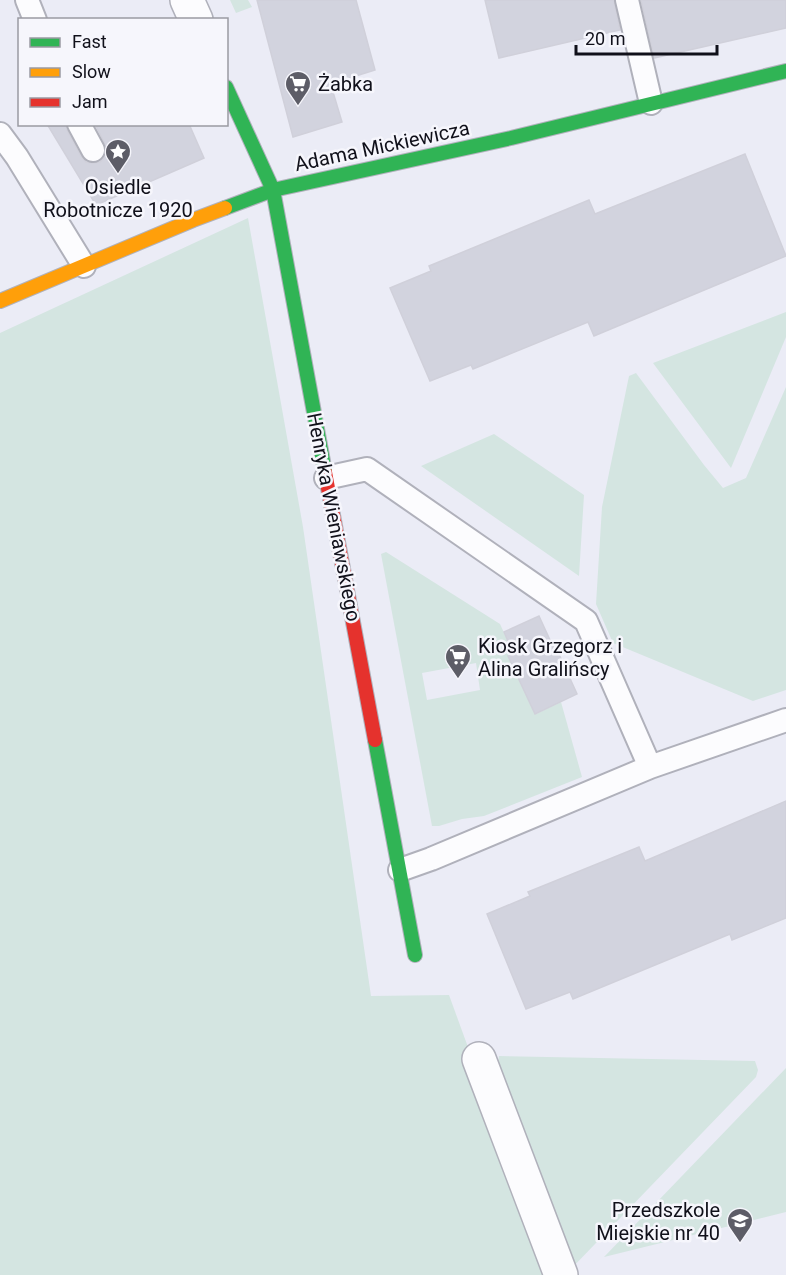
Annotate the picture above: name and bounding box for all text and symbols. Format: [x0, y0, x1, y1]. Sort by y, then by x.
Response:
legend [18, 18, 228, 126]
scale bar [576, 18, 717, 56]
text: 20 m [585, 28, 625, 49]
text: Fast [72, 31, 107, 52]
text: Slow [72, 61, 111, 82]
supermarket icon: Żabka [283, 69, 313, 107]
place label: Żabka [318, 72, 373, 96]
text: Jam [72, 91, 108, 112]
street label: Adama Mickiewicza [292, 116, 472, 176]
place icon: Osiedle Robotnicze 1920 [103, 137, 133, 175]
place label: Osiedle Robotnicze 1920 [43, 175, 193, 222]
street label: Henryka Wieniawskiego [302, 411, 366, 623]
place label: Kiosk Grzegorz i Alina Gralińscy [478, 634, 622, 681]
supermarket icon: Kiosk Grzegorz i Alina Gralińscy [443, 642, 473, 680]
place label: Przedszkole Miejskie nr 40 [596, 1198, 720, 1245]
school or university icon: Przedszkole Miejskie nr 40 [725, 1206, 755, 1244]

